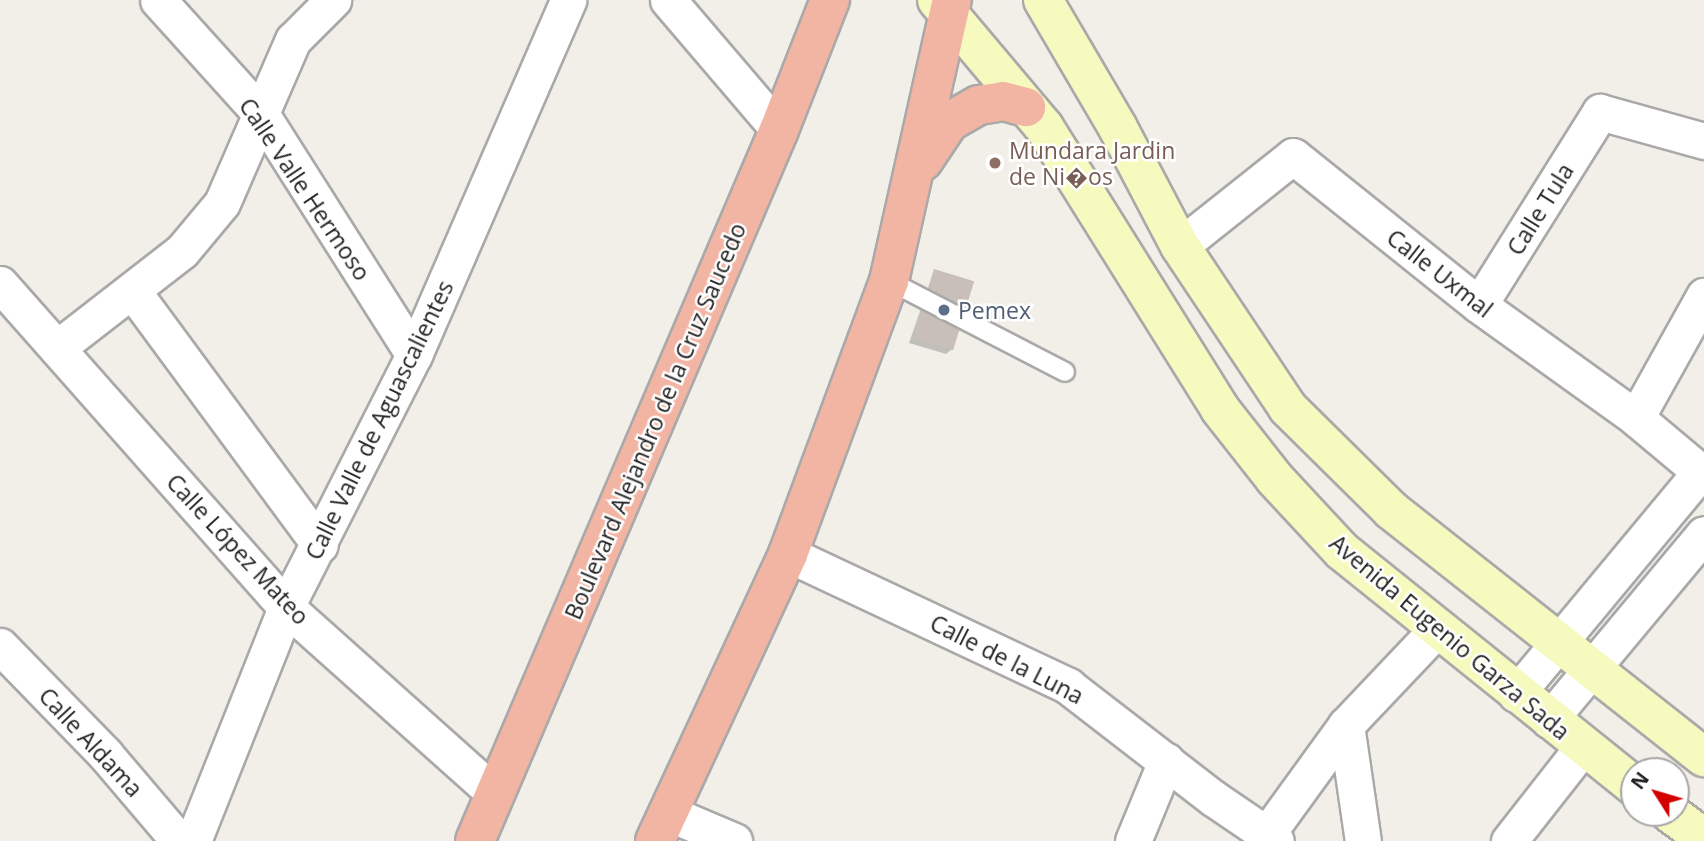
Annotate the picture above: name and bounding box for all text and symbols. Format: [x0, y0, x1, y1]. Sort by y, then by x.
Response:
street label: Calle Valle Hermoso [234, 93, 376, 285]
place label: Mundara Jardin de Ni�os [1009, 136, 1175, 190]
marker: Mundara Jardin de Ni�os [987, 155, 1003, 171]
street label: Calle Tula [1501, 158, 1579, 260]
street label: Boulevard Alejandro de la Cruz Saucedo [559, 219, 751, 623]
street label: Calle Uxmal [1382, 223, 1498, 323]
street label: Calle Valle de Aguascalientes [299, 276, 459, 564]
place label: Pemex [958, 296, 1031, 324]
marker: Pemex [936, 302, 952, 318]
street label: Calle López Mateo [161, 468, 315, 630]
street label: Avenida Eugenio Garza Sada [1325, 529, 1575, 745]
street label: Calle de la Luna [926, 609, 1088, 709]
street label: Calle Aldama [33, 682, 149, 802]
north arrow [1620, 757, 1690, 827]
text: N [1625, 767, 1655, 795]

